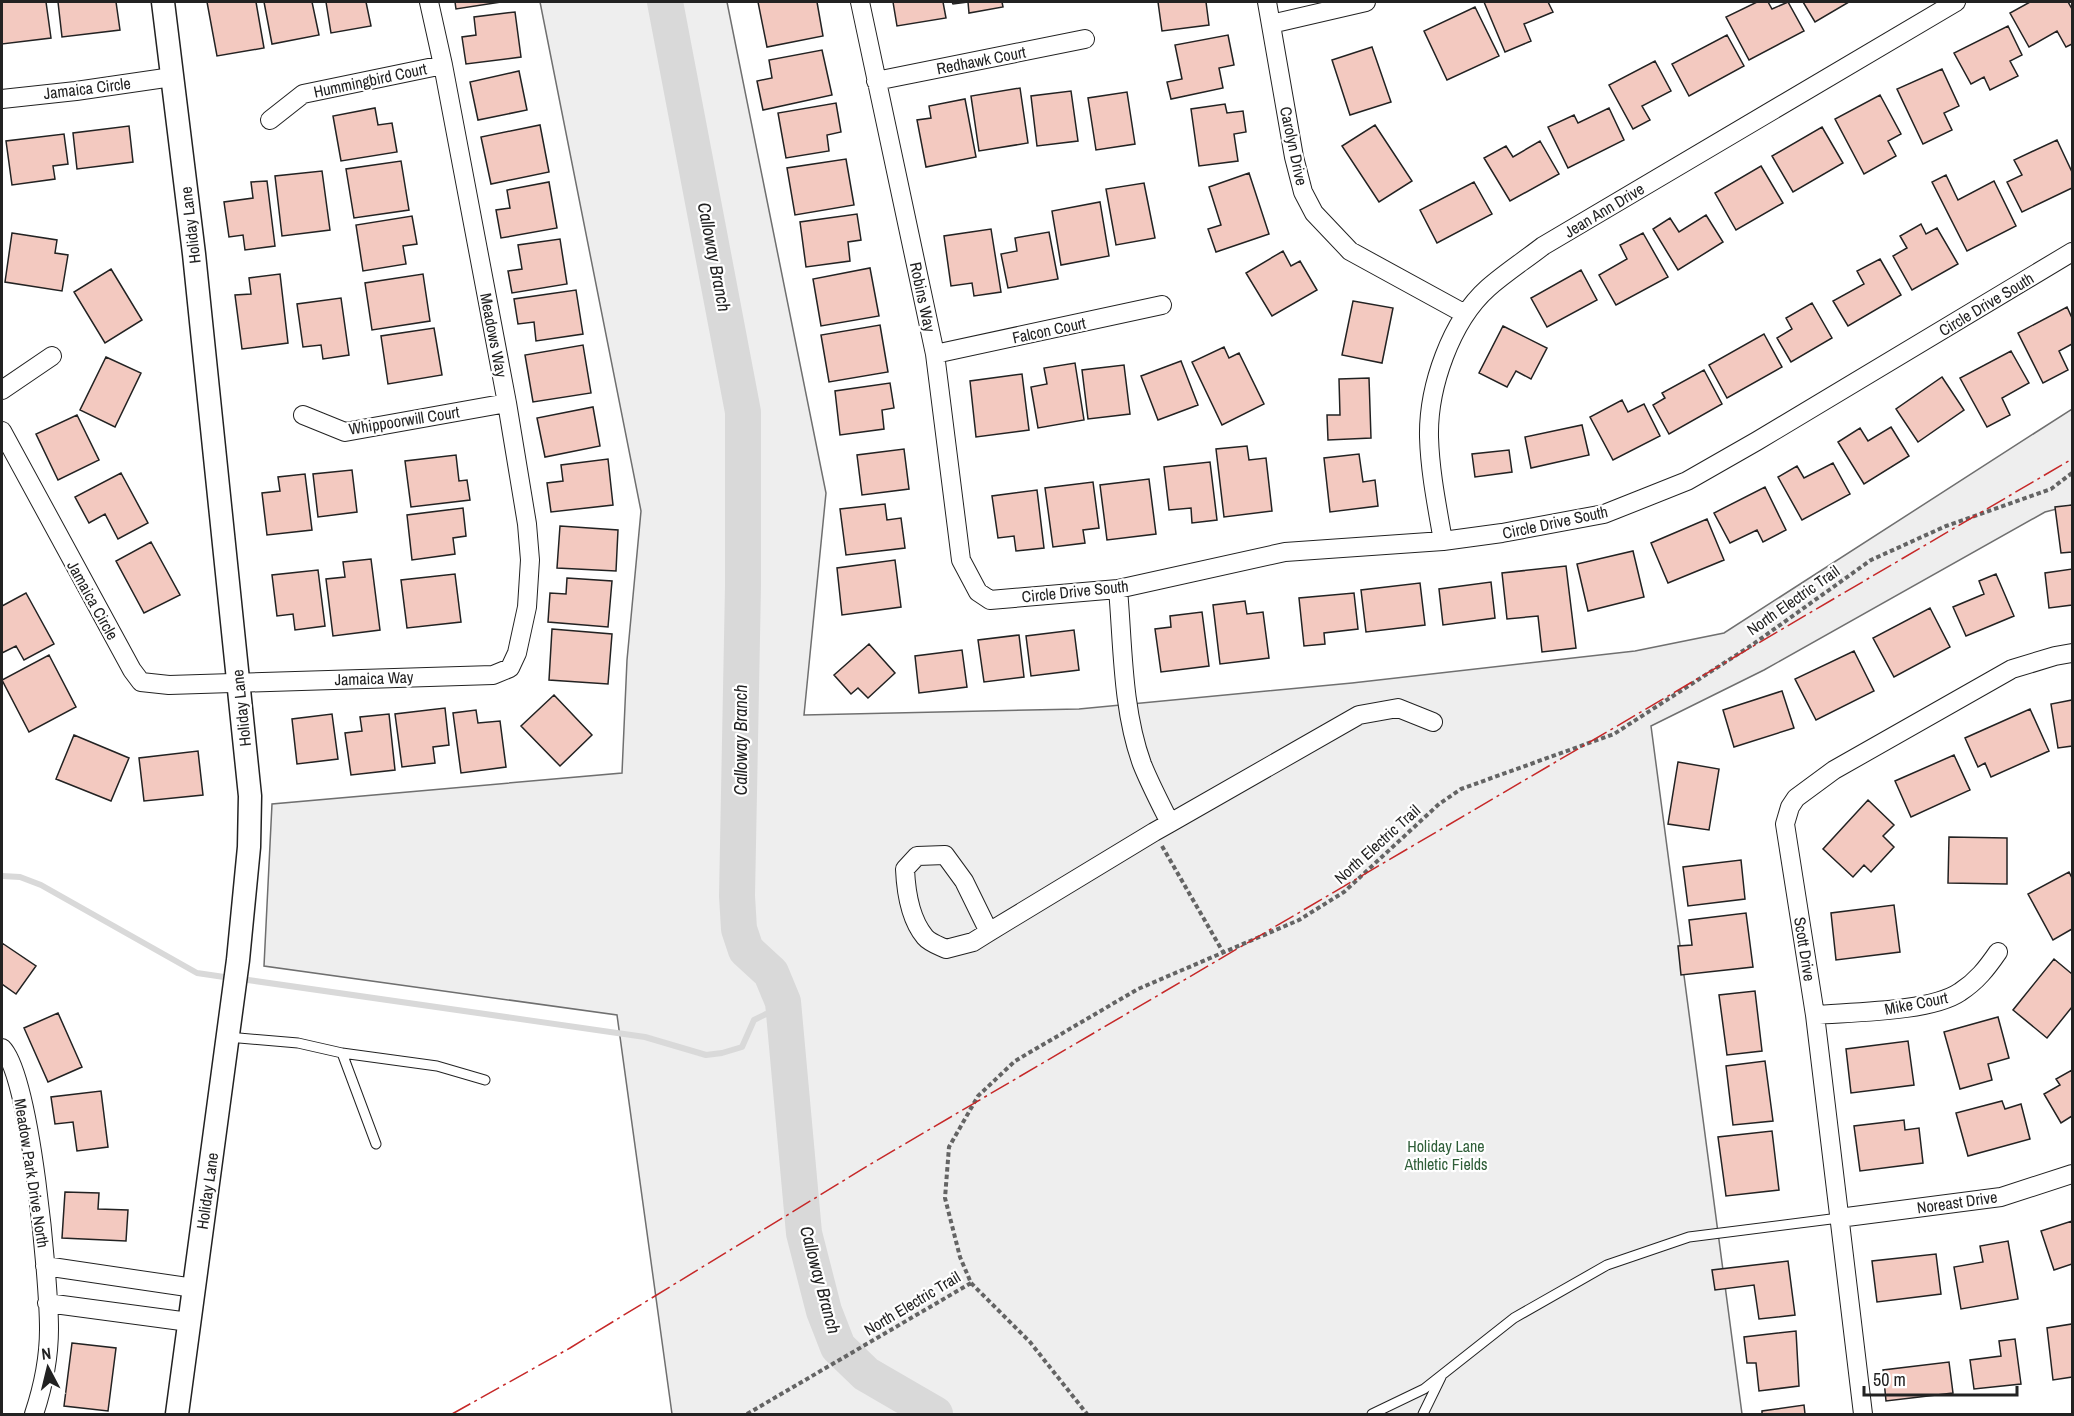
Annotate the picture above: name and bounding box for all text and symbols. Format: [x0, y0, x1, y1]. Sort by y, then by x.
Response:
street label: Redhawk Court [935, 41, 1028, 79]
street label: Hummingbird Court [311, 57, 429, 103]
street label: Jamaica Circle [42, 72, 132, 104]
street label: Carolyn Drive [1275, 104, 1313, 188]
street label: Jean Ann Drive [1560, 177, 1648, 243]
street label: Holiday Lane [174, 185, 206, 265]
water label: Calloway Branch [692, 200, 737, 314]
street label: Robins Way [905, 260, 941, 334]
street label: Circle Drive South [1934, 267, 2038, 341]
street label: Meadows Way [475, 291, 513, 380]
street label: Falcon Court [1010, 311, 1088, 349]
street label: Whippoorwill Court [347, 400, 461, 440]
street label: Circle Drive South [1500, 500, 1610, 544]
street label: Jamaica Circle [62, 556, 124, 644]
street label: North Electric Trail [1742, 560, 1844, 640]
street label: Circle Drive South [1021, 574, 1129, 608]
street label: Jamaica Way [334, 666, 414, 690]
street label: Holiday Lane [226, 668, 256, 748]
water label: Calloway Branch [728, 685, 753, 795]
street label: North Electric Trail [1329, 799, 1425, 889]
street label: Scott Drive [1789, 915, 1821, 983]
street label: Mike Court [1882, 986, 1950, 1020]
street label: Meadow Park Drive North [9, 1097, 55, 1249]
park label: Holiday Lane Athletic Fields [1403, 1135, 1488, 1175]
street label: Holiday Lane [191, 1151, 223, 1231]
street label: Noreast Drive [1915, 1185, 1999, 1219]
water label: Calloway Branch [794, 1223, 847, 1337]
street label: North Electric Trail [860, 1266, 964, 1340]
north arrow [18, 1338, 78, 1398]
text: N [40, 1342, 52, 1365]
scale bar [1864, 1359, 2017, 1397]
text: 50 m [1873, 1367, 1906, 1392]

